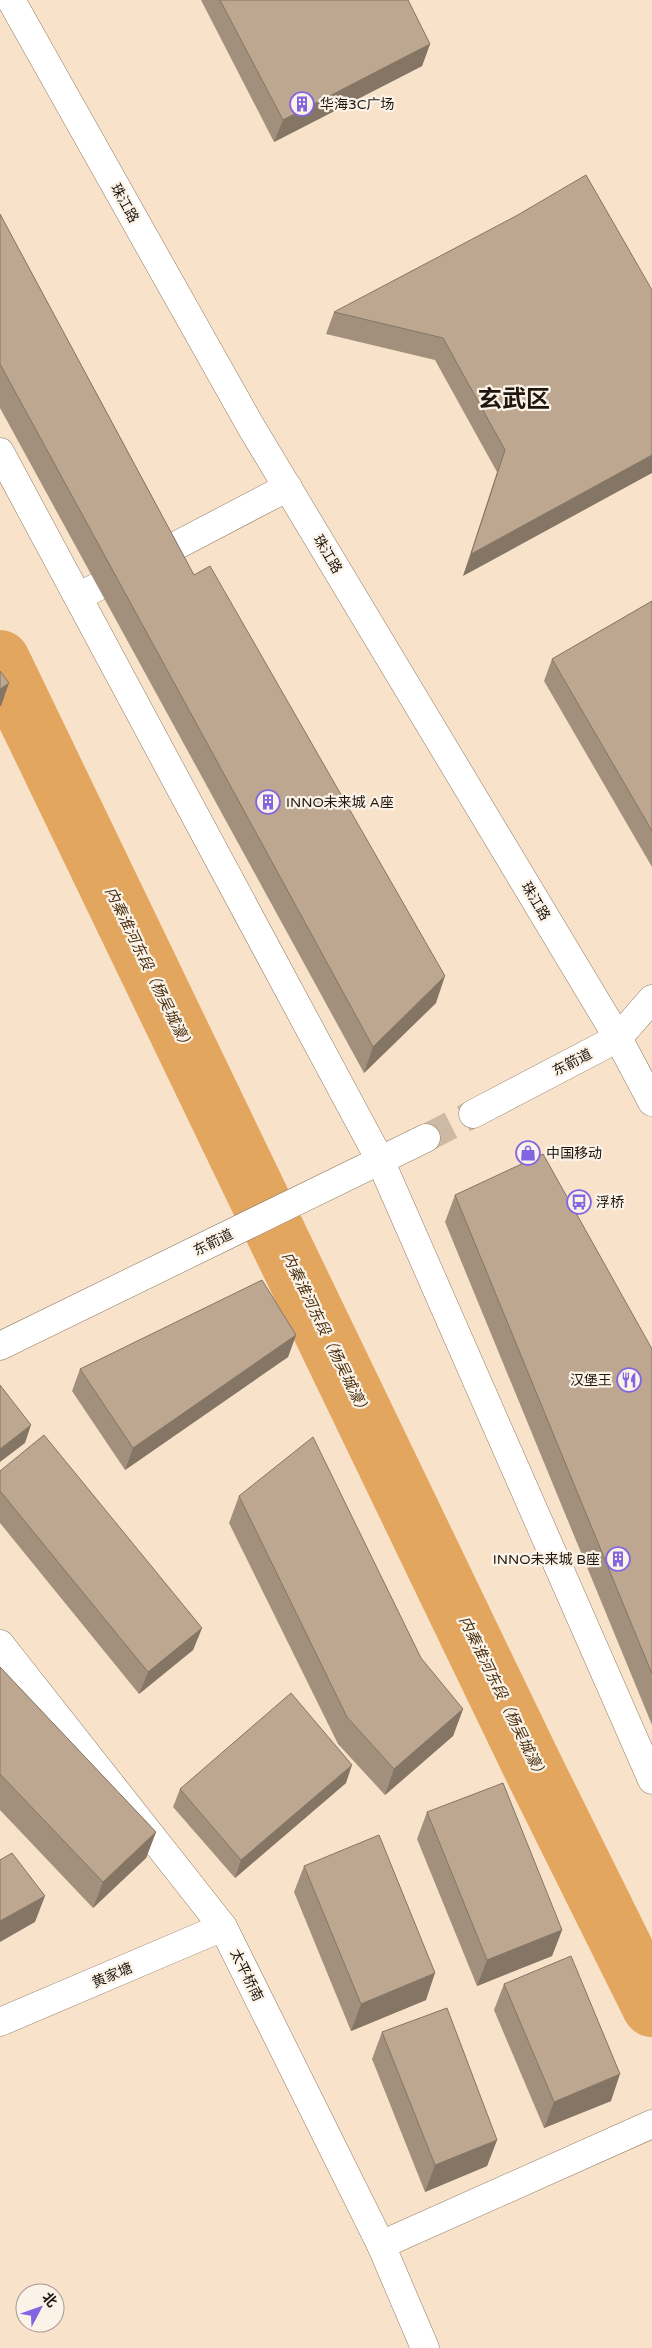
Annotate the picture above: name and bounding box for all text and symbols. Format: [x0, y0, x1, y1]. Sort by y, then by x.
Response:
building icon: 华海3C广场 [289, 91, 315, 117]
place label: 华海3C广场 [320, 96, 395, 113]
street label: 珠江路 [107, 181, 142, 226]
district label: 玄武区 [478, 385, 550, 414]
street label: 珠江路 [309, 532, 346, 577]
building icon: INNO未来城 A座 [255, 789, 281, 815]
place label: INNO未来城 A座 [286, 794, 394, 811]
street label: 珠江路 [517, 879, 554, 924]
water label: 内秦淮河东段（杨吴城濠） [101, 884, 197, 1054]
street label: 东箭道 [550, 1045, 595, 1080]
shop icon: 中国移动 [515, 1140, 541, 1166]
place label: 中国移动 [546, 1145, 602, 1162]
bus stop icon: 浮桥 [566, 1189, 592, 1215]
place label: 浮桥 [596, 1194, 624, 1211]
street label: 东箭道 [191, 1226, 236, 1259]
water label: 内秦淮河东段（杨吴城濠） [278, 1249, 374, 1419]
restaurant icon: 汉堡王 [616, 1367, 642, 1393]
place label: 汉堡王 [570, 1372, 612, 1389]
building icon: INNO未来城 B座 [605, 1546, 631, 1572]
place label: INNO未来城 B座 [493, 1551, 600, 1568]
water label: 内秦淮河东段（杨吴城濠） [455, 1613, 551, 1783]
street label: 太平桥南 [227, 1946, 266, 2004]
street label: 黄家塘 [90, 1959, 135, 1991]
north arrow [15, 2283, 65, 2333]
text: 北 [38, 2289, 60, 2311]

